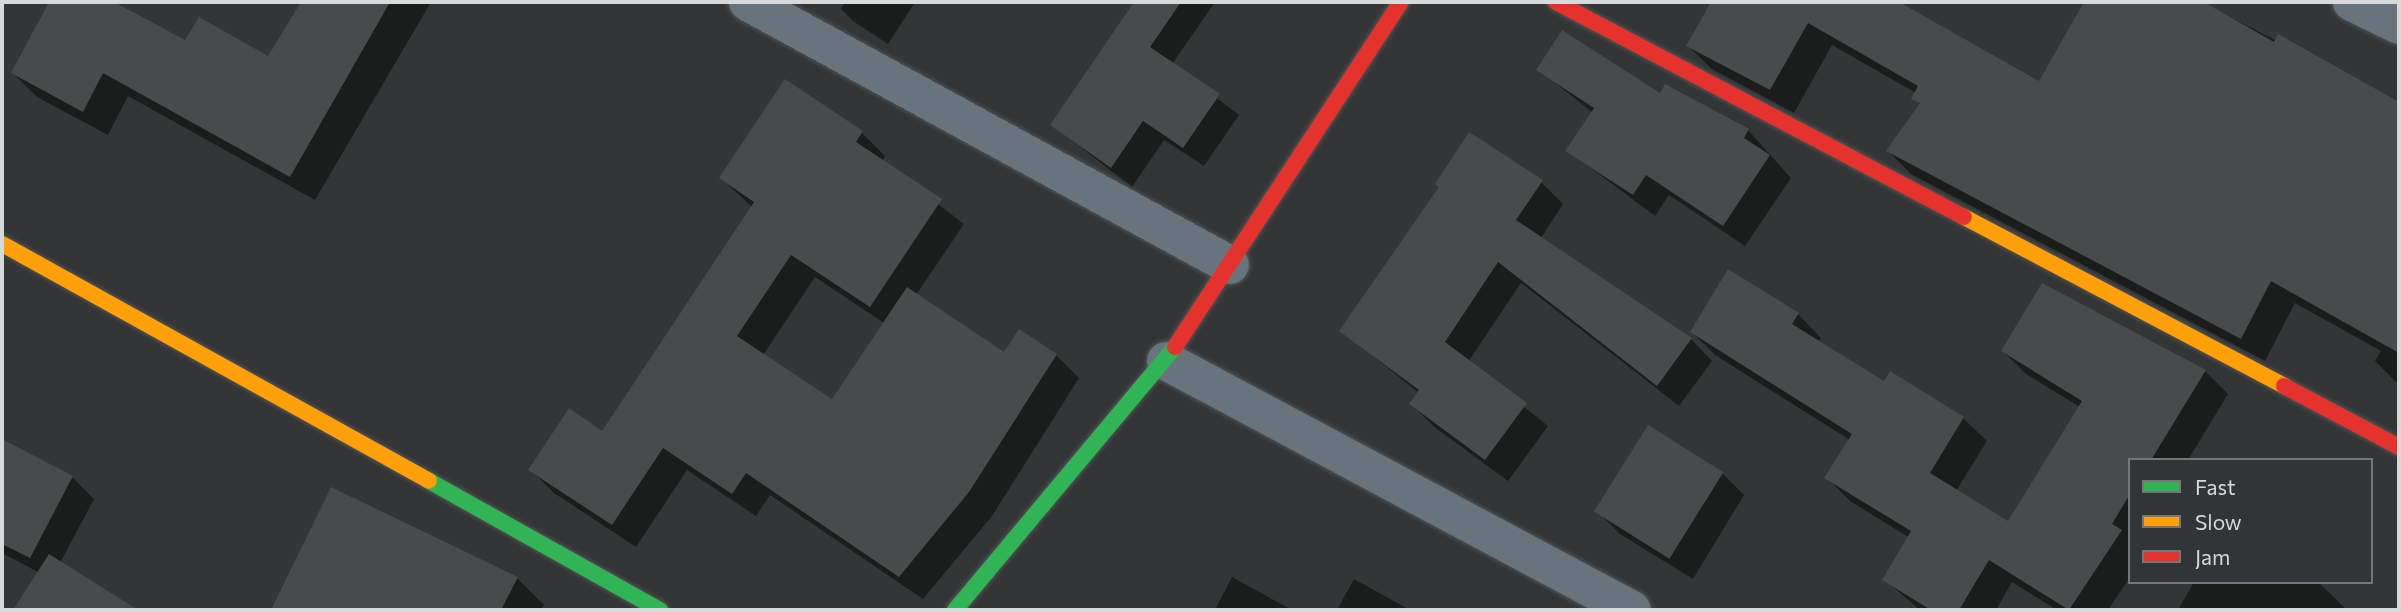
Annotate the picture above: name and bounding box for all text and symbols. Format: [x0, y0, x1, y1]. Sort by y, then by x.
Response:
legend [2128, 458, 2373, 584]
text: Fast [2195, 474, 2236, 499]
text: Slow [2195, 509, 2242, 534]
text: Jam [2195, 544, 2230, 569]

